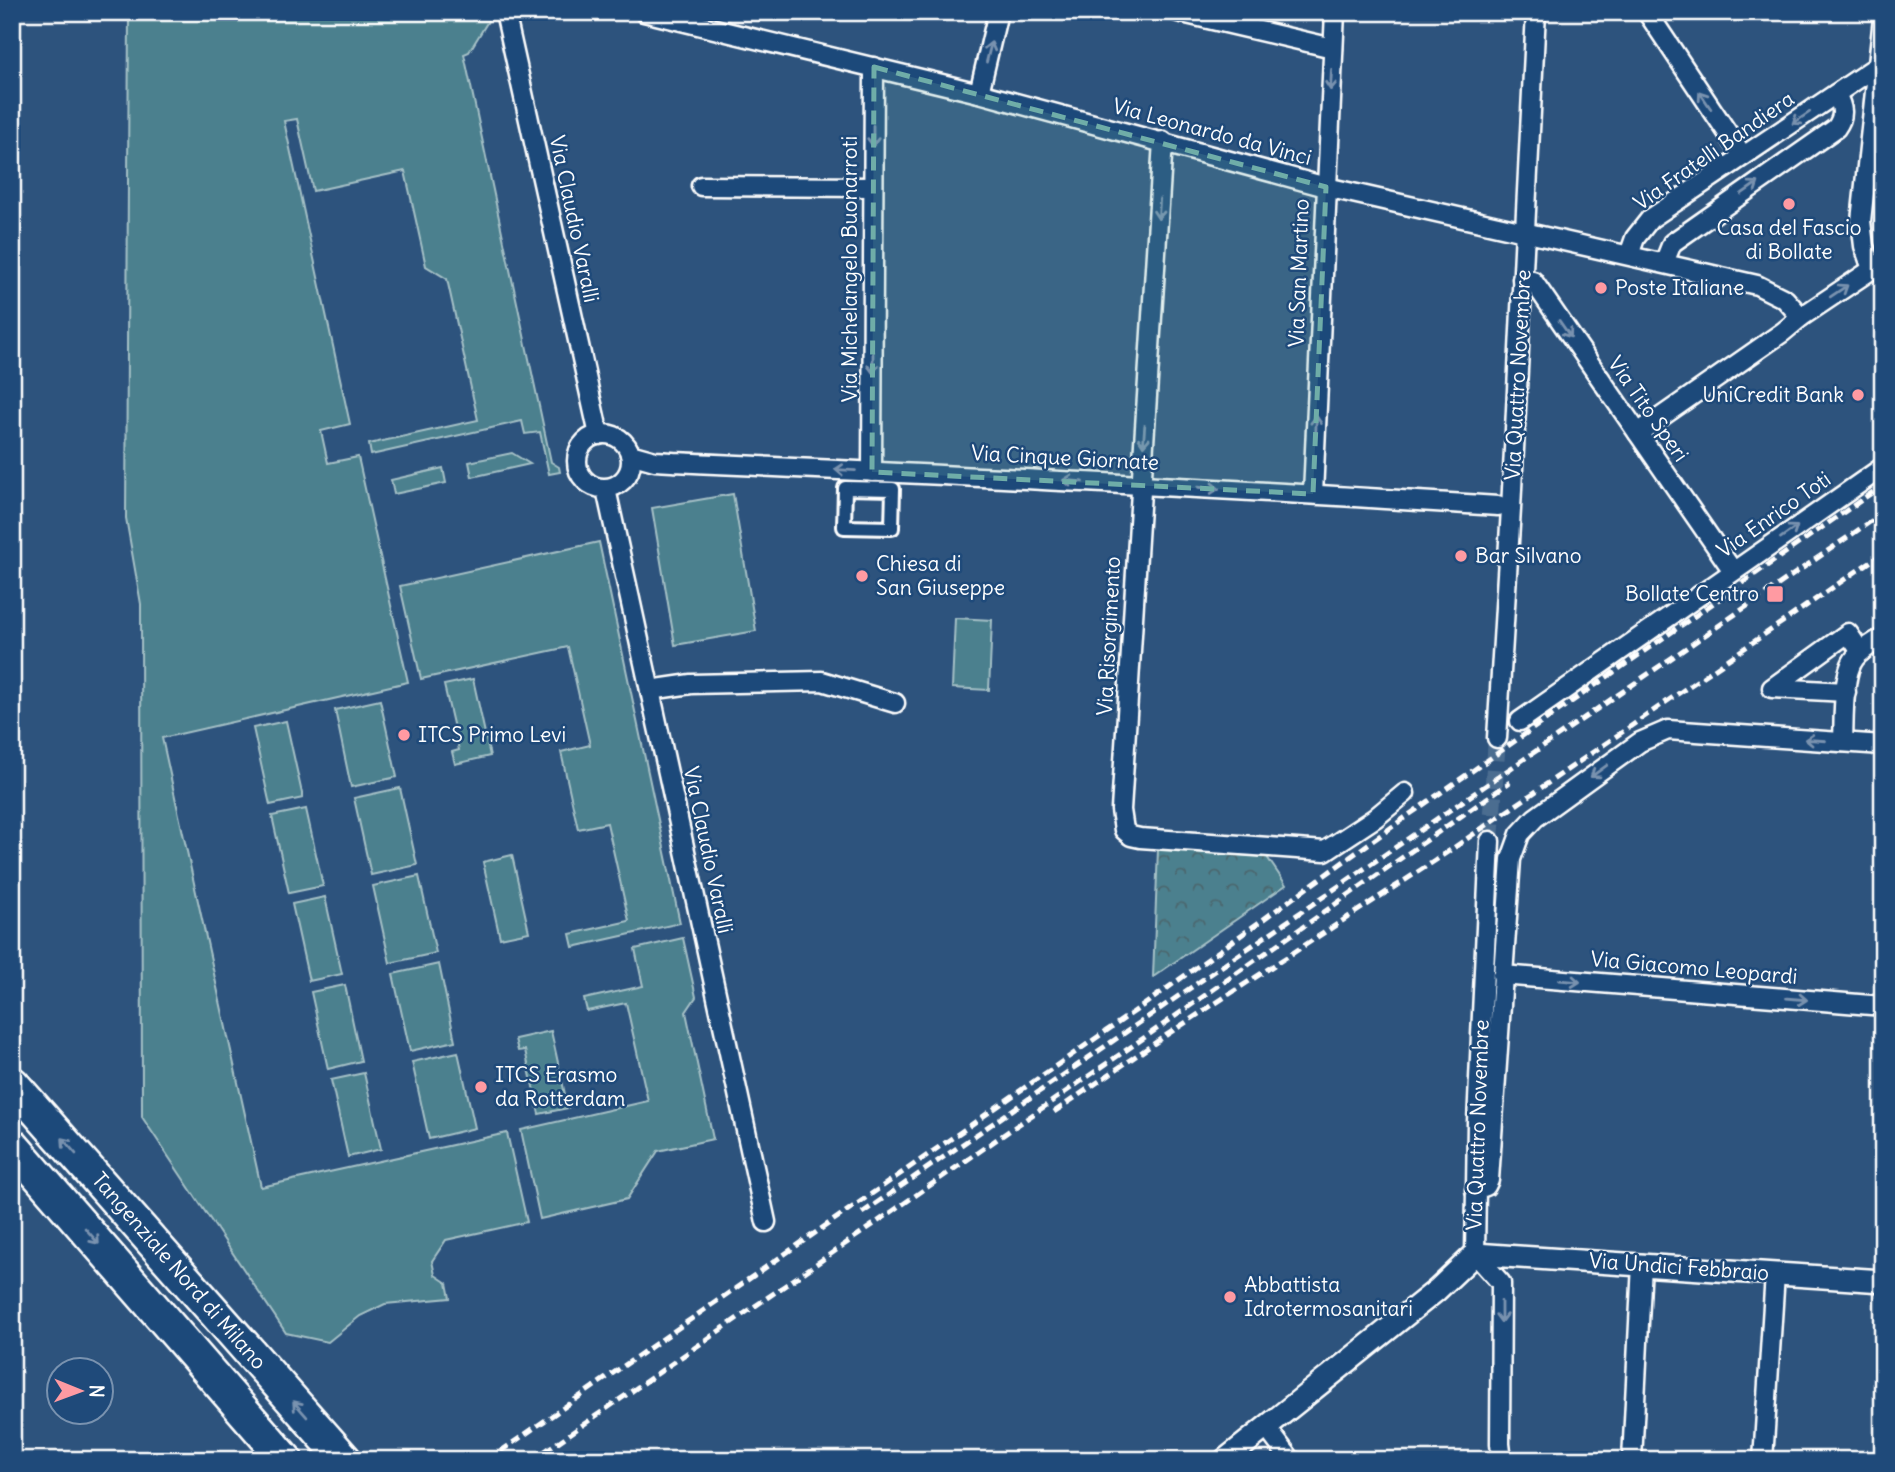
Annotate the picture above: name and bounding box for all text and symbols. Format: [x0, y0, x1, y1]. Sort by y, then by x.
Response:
one-way arrow [983, 41, 996, 64]
one-way arrow [1324, 69, 1337, 91]
street label: Via Fratelli Bandiera [1628, 85, 1799, 216]
one-way arrow [1698, 90, 1712, 110]
street label: Via Leonardo da Vinci [1110, 92, 1315, 171]
one-way arrow [1792, 110, 1811, 125]
one-way arrow [866, 124, 880, 147]
street label: Via Claudio Varalli [544, 133, 605, 305]
street label: Via Michelangelo Buonarroti [836, 136, 863, 402]
one-way arrow [1740, 181, 1759, 195]
marker: Casa del Fascio di Bollate [1781, 196, 1797, 212]
one-way arrow [1152, 197, 1165, 220]
street label: Via San Martino [1282, 198, 1315, 348]
place label: Casa del Fascio di Bollate [1716, 214, 1862, 265]
street label: Via Quattro Novembre [1498, 269, 1537, 481]
place label: Poste Italiane [1615, 274, 1744, 301]
marker: Poste Italiane [1593, 280, 1609, 296]
one-way arrow [1829, 284, 1848, 298]
one-way arrow [1558, 319, 1572, 338]
one-way arrow [866, 351, 880, 374]
street label: Via Tito Speri [1602, 351, 1695, 467]
place label: UniCredit Bank [1702, 381, 1844, 408]
marker: UniCredit Bank [1850, 387, 1866, 403]
one-way arrow [1309, 415, 1322, 438]
one-way arrow [1137, 424, 1150, 447]
street label: Via Cinque Giornate [970, 439, 1160, 476]
one-way arrow [834, 464, 857, 477]
street label: Via Enrico Toti [1712, 465, 1836, 564]
one-way arrow [1062, 474, 1084, 487]
one-way arrow [1197, 481, 1220, 494]
one-way arrow [1779, 525, 1798, 539]
place label: Bar Silvano [1475, 542, 1581, 569]
marker: Bar Silvano [1453, 548, 1469, 564]
place label: Chiesa di San Giuseppe [876, 550, 1005, 601]
street label: Via Risorgimento [1091, 556, 1126, 716]
marker: Chiesa di San Giuseppe [854, 568, 870, 584]
place label: Bollate Centro [1625, 580, 1759, 607]
marker: Bollate Centro [1765, 584, 1785, 604]
place label: ITCS Primo Levi [418, 721, 566, 748]
marker: ITCS Primo Levi [396, 727, 412, 743]
one-way arrow [1804, 733, 1826, 746]
street label: Via Claudio Varalli [678, 764, 739, 936]
one-way arrow [1591, 764, 1609, 779]
street label: Via Giacomo Leopardi [1590, 945, 1798, 990]
one-way arrow [1558, 975, 1581, 988]
one-way arrow [1785, 993, 1807, 1006]
street label: Via Quattro Novembre [1460, 1019, 1495, 1231]
place label: ITCS Erasmo da Rotterdam [495, 1061, 626, 1112]
marker: ITCS Erasmo da Rotterdam [473, 1079, 489, 1095]
one-way arrow [61, 1137, 77, 1155]
street label: Tangenziale Nord di Milano [86, 1166, 273, 1375]
one-way arrow [84, 1227, 100, 1245]
street label: Via Undici Febbraio [1588, 1247, 1770, 1286]
place label: Abbattista Idrotermosanitari [1244, 1271, 1413, 1322]
marker: Abbattista Idrotermosanitari [1222, 1289, 1238, 1305]
one-way arrow [1494, 1301, 1508, 1324]
north arrow [46, 1356, 116, 1426]
text: N [85, 1385, 109, 1398]
one-way arrow [292, 1400, 308, 1418]

